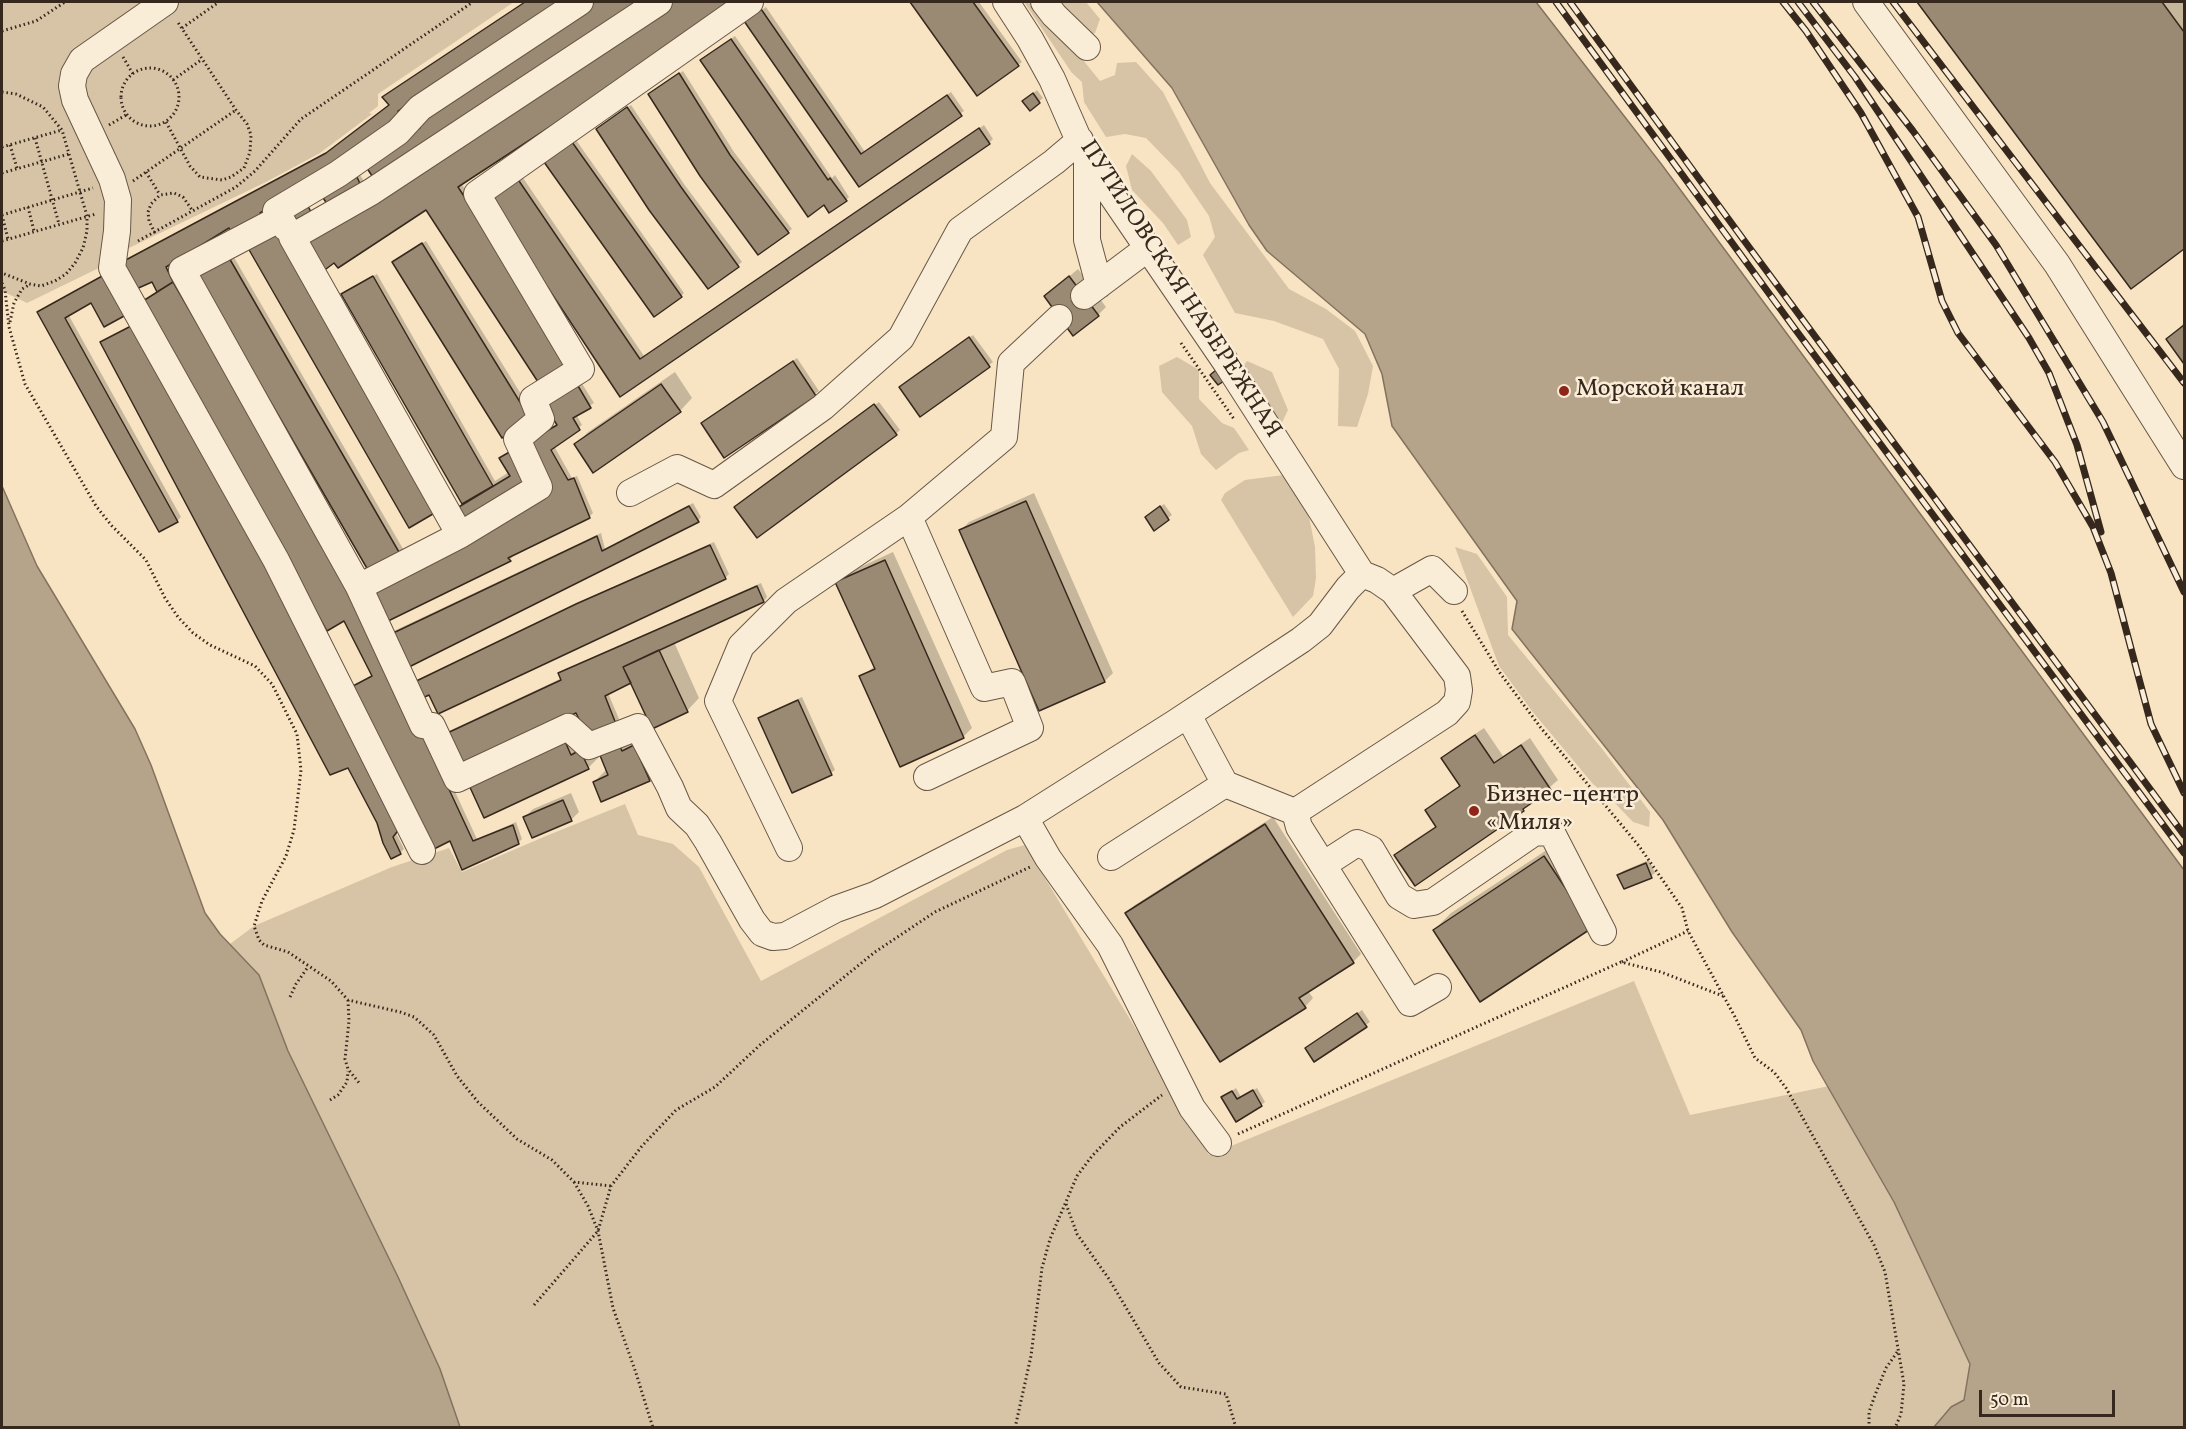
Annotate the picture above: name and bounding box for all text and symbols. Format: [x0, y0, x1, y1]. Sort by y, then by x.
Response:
street label: ПУТИЛОВСКАЯ НАБЕРЕЖНАЯ [1072, 136, 1286, 444]
place label: Морской канал [1576, 377, 1744, 405]
marker: Морской канал [1557, 384, 1571, 398]
place label: Бизнес-центр «Миля» [1486, 783, 1639, 839]
marker: Бизнес-центр «Миля» [1467, 804, 1481, 818]
scale bar [1982, 1378, 2118, 1416]
text: 50 m [1990, 1388, 2029, 1413]

